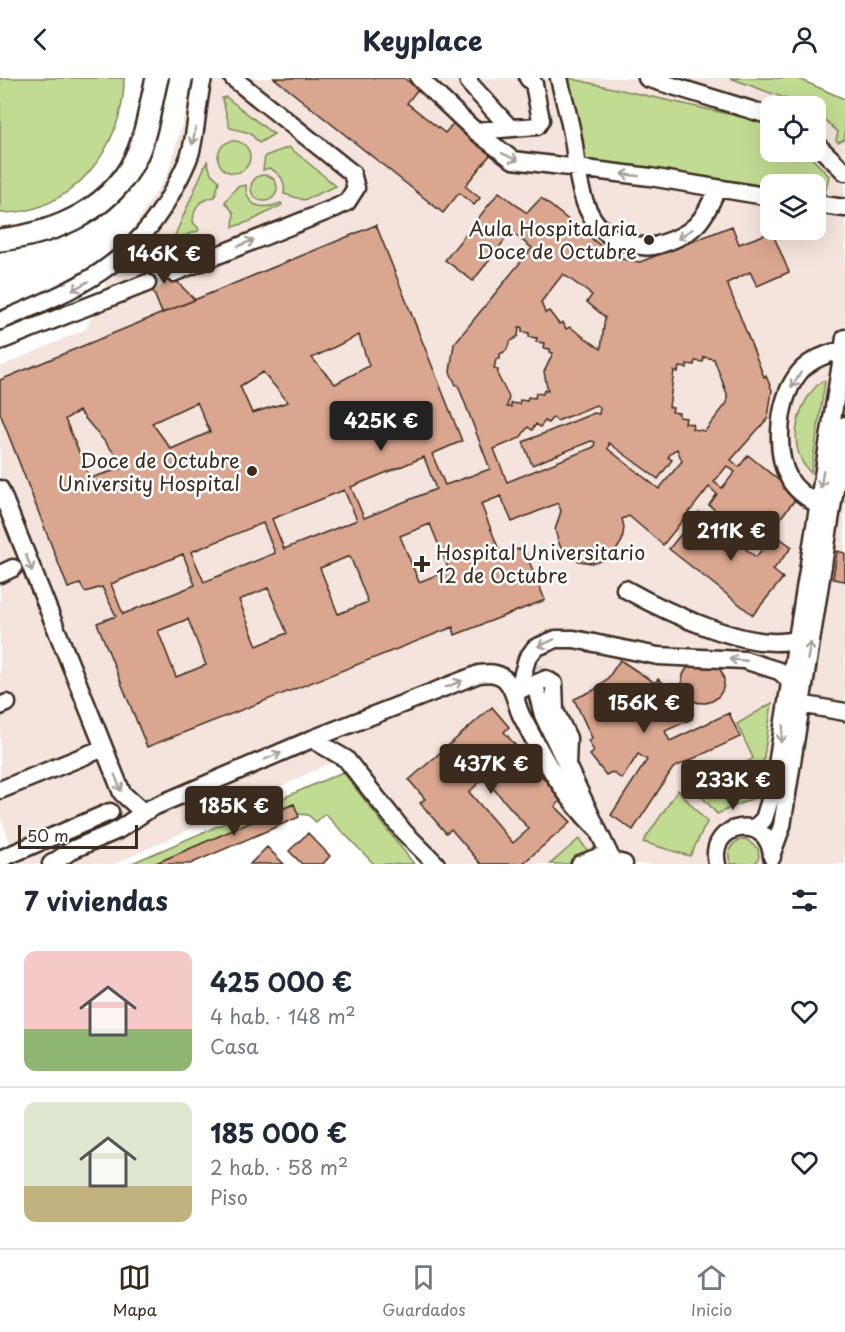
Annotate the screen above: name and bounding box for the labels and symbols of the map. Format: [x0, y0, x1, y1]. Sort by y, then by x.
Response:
one-way arrow [188, 125, 199, 145]
one-way arrow [501, 152, 519, 164]
one-way arrow [621, 169, 641, 180]
place label: Aula Hospitalaria Doce de Octubre [469, 213, 638, 266]
one-way arrow [677, 228, 693, 240]
marker: Aula Hospitalaria Doce de Octubre [642, 233, 656, 247]
pin: 146K € [115, 234, 213, 285]
one-way arrow [237, 237, 255, 248]
one-way arrow [72, 280, 89, 292]
one-way arrow [789, 371, 801, 388]
pin: 425K € [332, 401, 430, 452]
place label: Doce de Octubre University Hospital [58, 445, 240, 498]
marker: Doce de Octubre University Hospital [245, 464, 259, 478]
one-way arrow [817, 469, 828, 488]
pin: 211K € [682, 511, 780, 562]
place label: Hospital Universitario 12 de Octubre [436, 537, 645, 590]
one-way arrow [24, 553, 35, 572]
marker: Hospital Universitario 12 de Octubre [413, 555, 431, 573]
one-way arrow [537, 638, 556, 649]
one-way arrow [804, 642, 815, 661]
one-way arrow [729, 654, 748, 665]
one-way arrow [444, 678, 462, 689]
pin: 156K € [595, 683, 693, 734]
one-way arrow [776, 723, 787, 743]
pin: 437K € [442, 744, 540, 795]
one-way arrow [263, 750, 281, 761]
pin: 233K € [684, 760, 782, 811]
one-way arrow [113, 773, 124, 791]
pin: 185K € [185, 786, 283, 837]
scale bar [18, 822, 138, 850]

